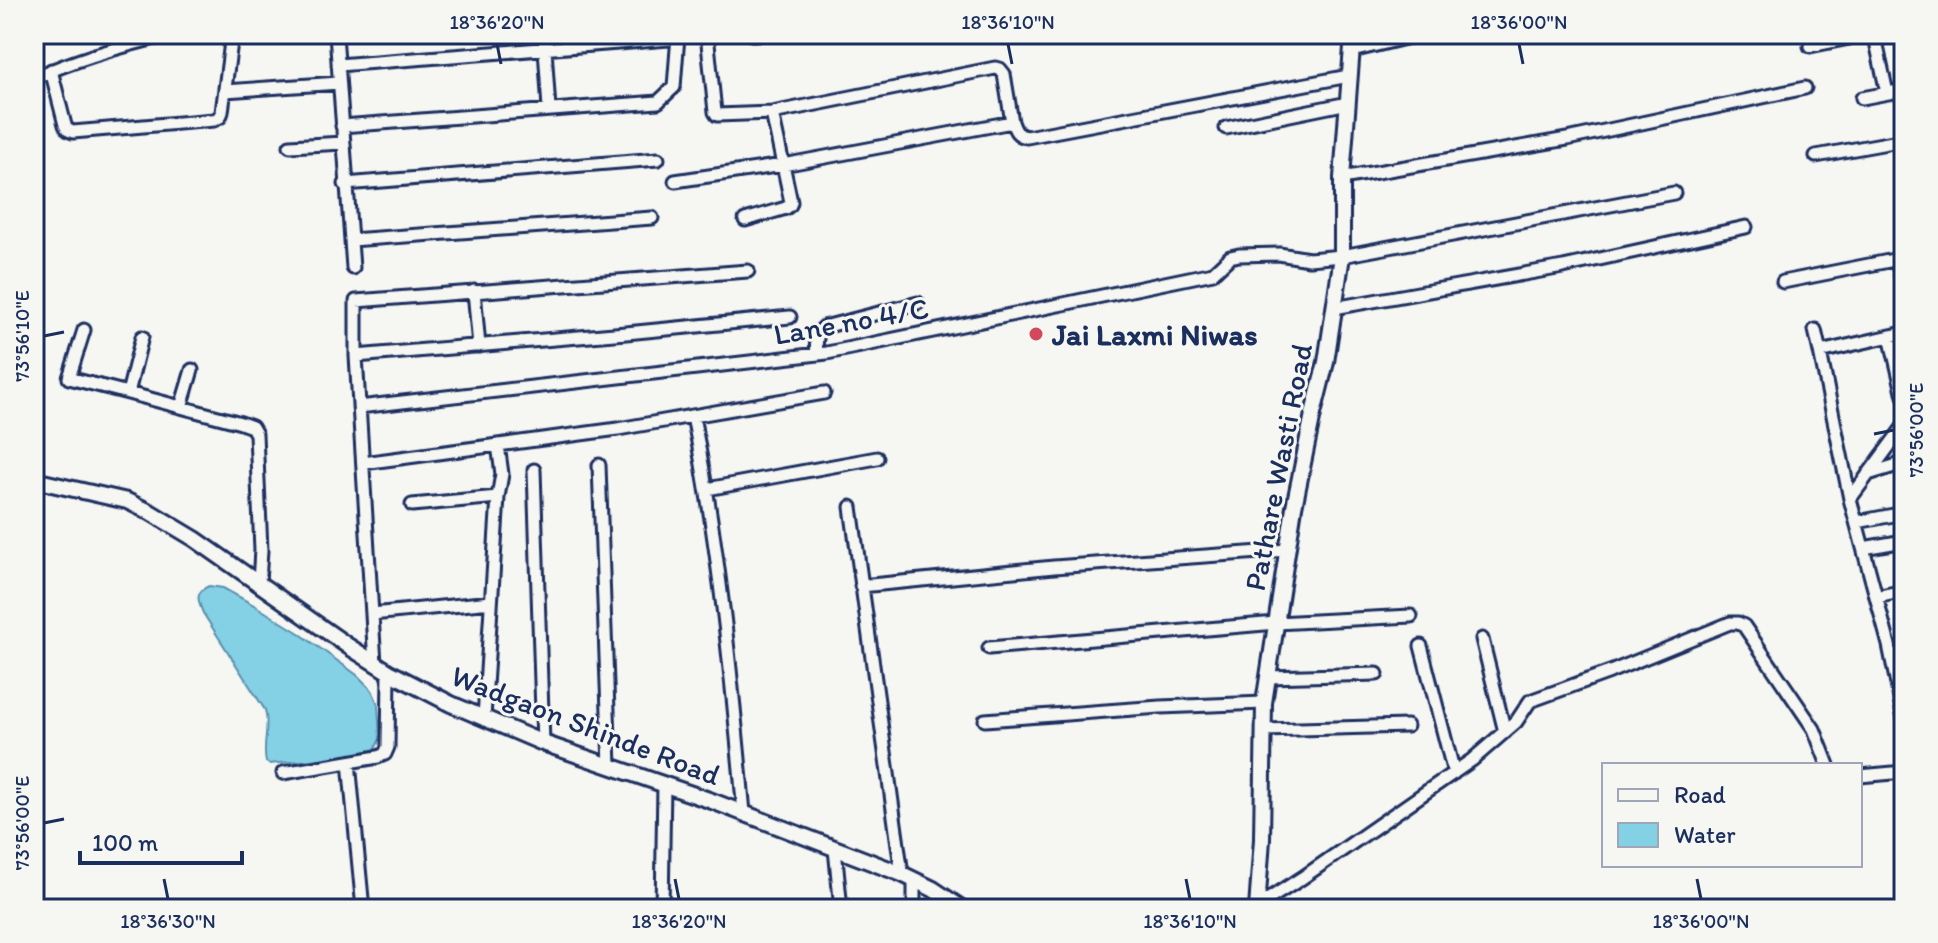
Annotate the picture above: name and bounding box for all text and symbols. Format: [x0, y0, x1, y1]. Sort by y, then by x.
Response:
text: 18°36'20"N [450, 10, 544, 34]
text: 18°36'10"N [961, 10, 1055, 34]
text: 18°36'00"N [1471, 10, 1567, 34]
street label: Lane no 4/C [771, 289, 931, 353]
text: 73°56'10"E [10, 290, 34, 382]
place label: Jai Laxmi Niwas [1051, 316, 1258, 353]
marker: Jai Laxmi Niwas [1027, 325, 1045, 343]
street label: Pathare Wasti Road [1236, 340, 1320, 594]
text: 73°56'00"E [1904, 383, 1928, 477]
street label: Wadgaon Shinde Road [446, 657, 726, 794]
legend [1602, 763, 1862, 867]
text: 73°56'00"E [10, 776, 34, 870]
text: Road [1674, 780, 1726, 809]
scale bar [80, 815, 242, 865]
text: Water [1674, 820, 1736, 849]
text: 100 m [92, 828, 158, 857]
text: 18°36'30"N [120, 909, 216, 933]
text: 18°36'20"N [632, 909, 726, 933]
text: 18°36'10"N [1143, 909, 1237, 933]
text: 18°36'00"N [1653, 909, 1749, 933]

